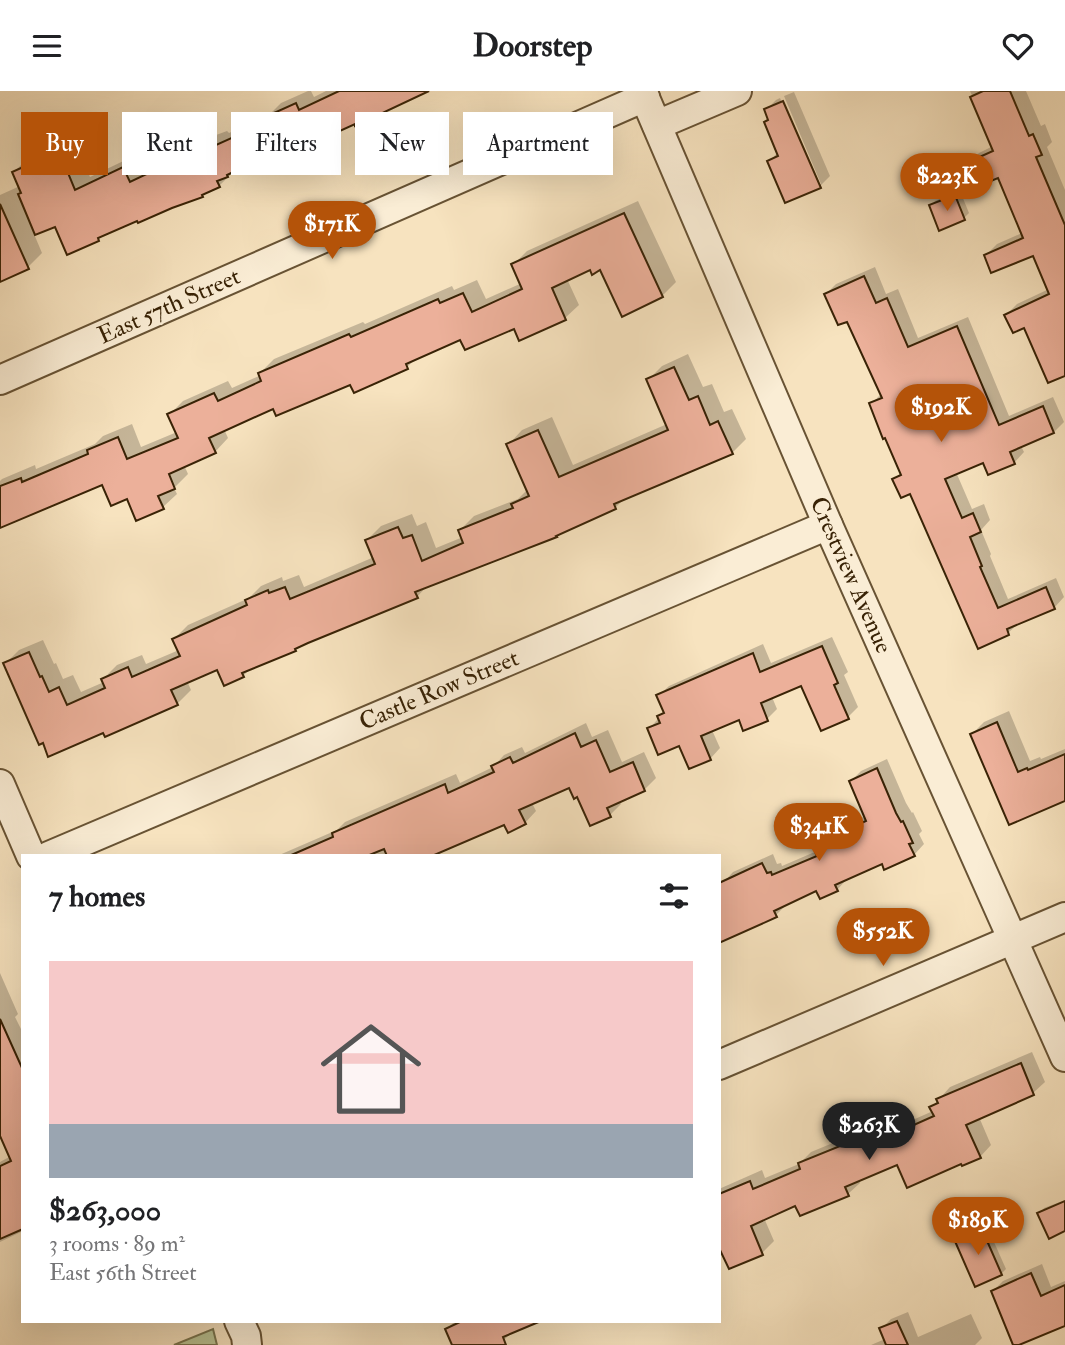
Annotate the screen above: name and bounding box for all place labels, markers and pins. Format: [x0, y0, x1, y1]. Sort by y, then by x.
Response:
pin: $223K [898, 153, 996, 213]
pin: $171K [283, 201, 381, 261]
pin: $192K [892, 385, 990, 444]
pin: $341K [770, 803, 868, 863]
pin: $552K [834, 909, 932, 968]
pin: $263K [820, 1103, 918, 1162]
pin: $189K [929, 1197, 1027, 1257]

